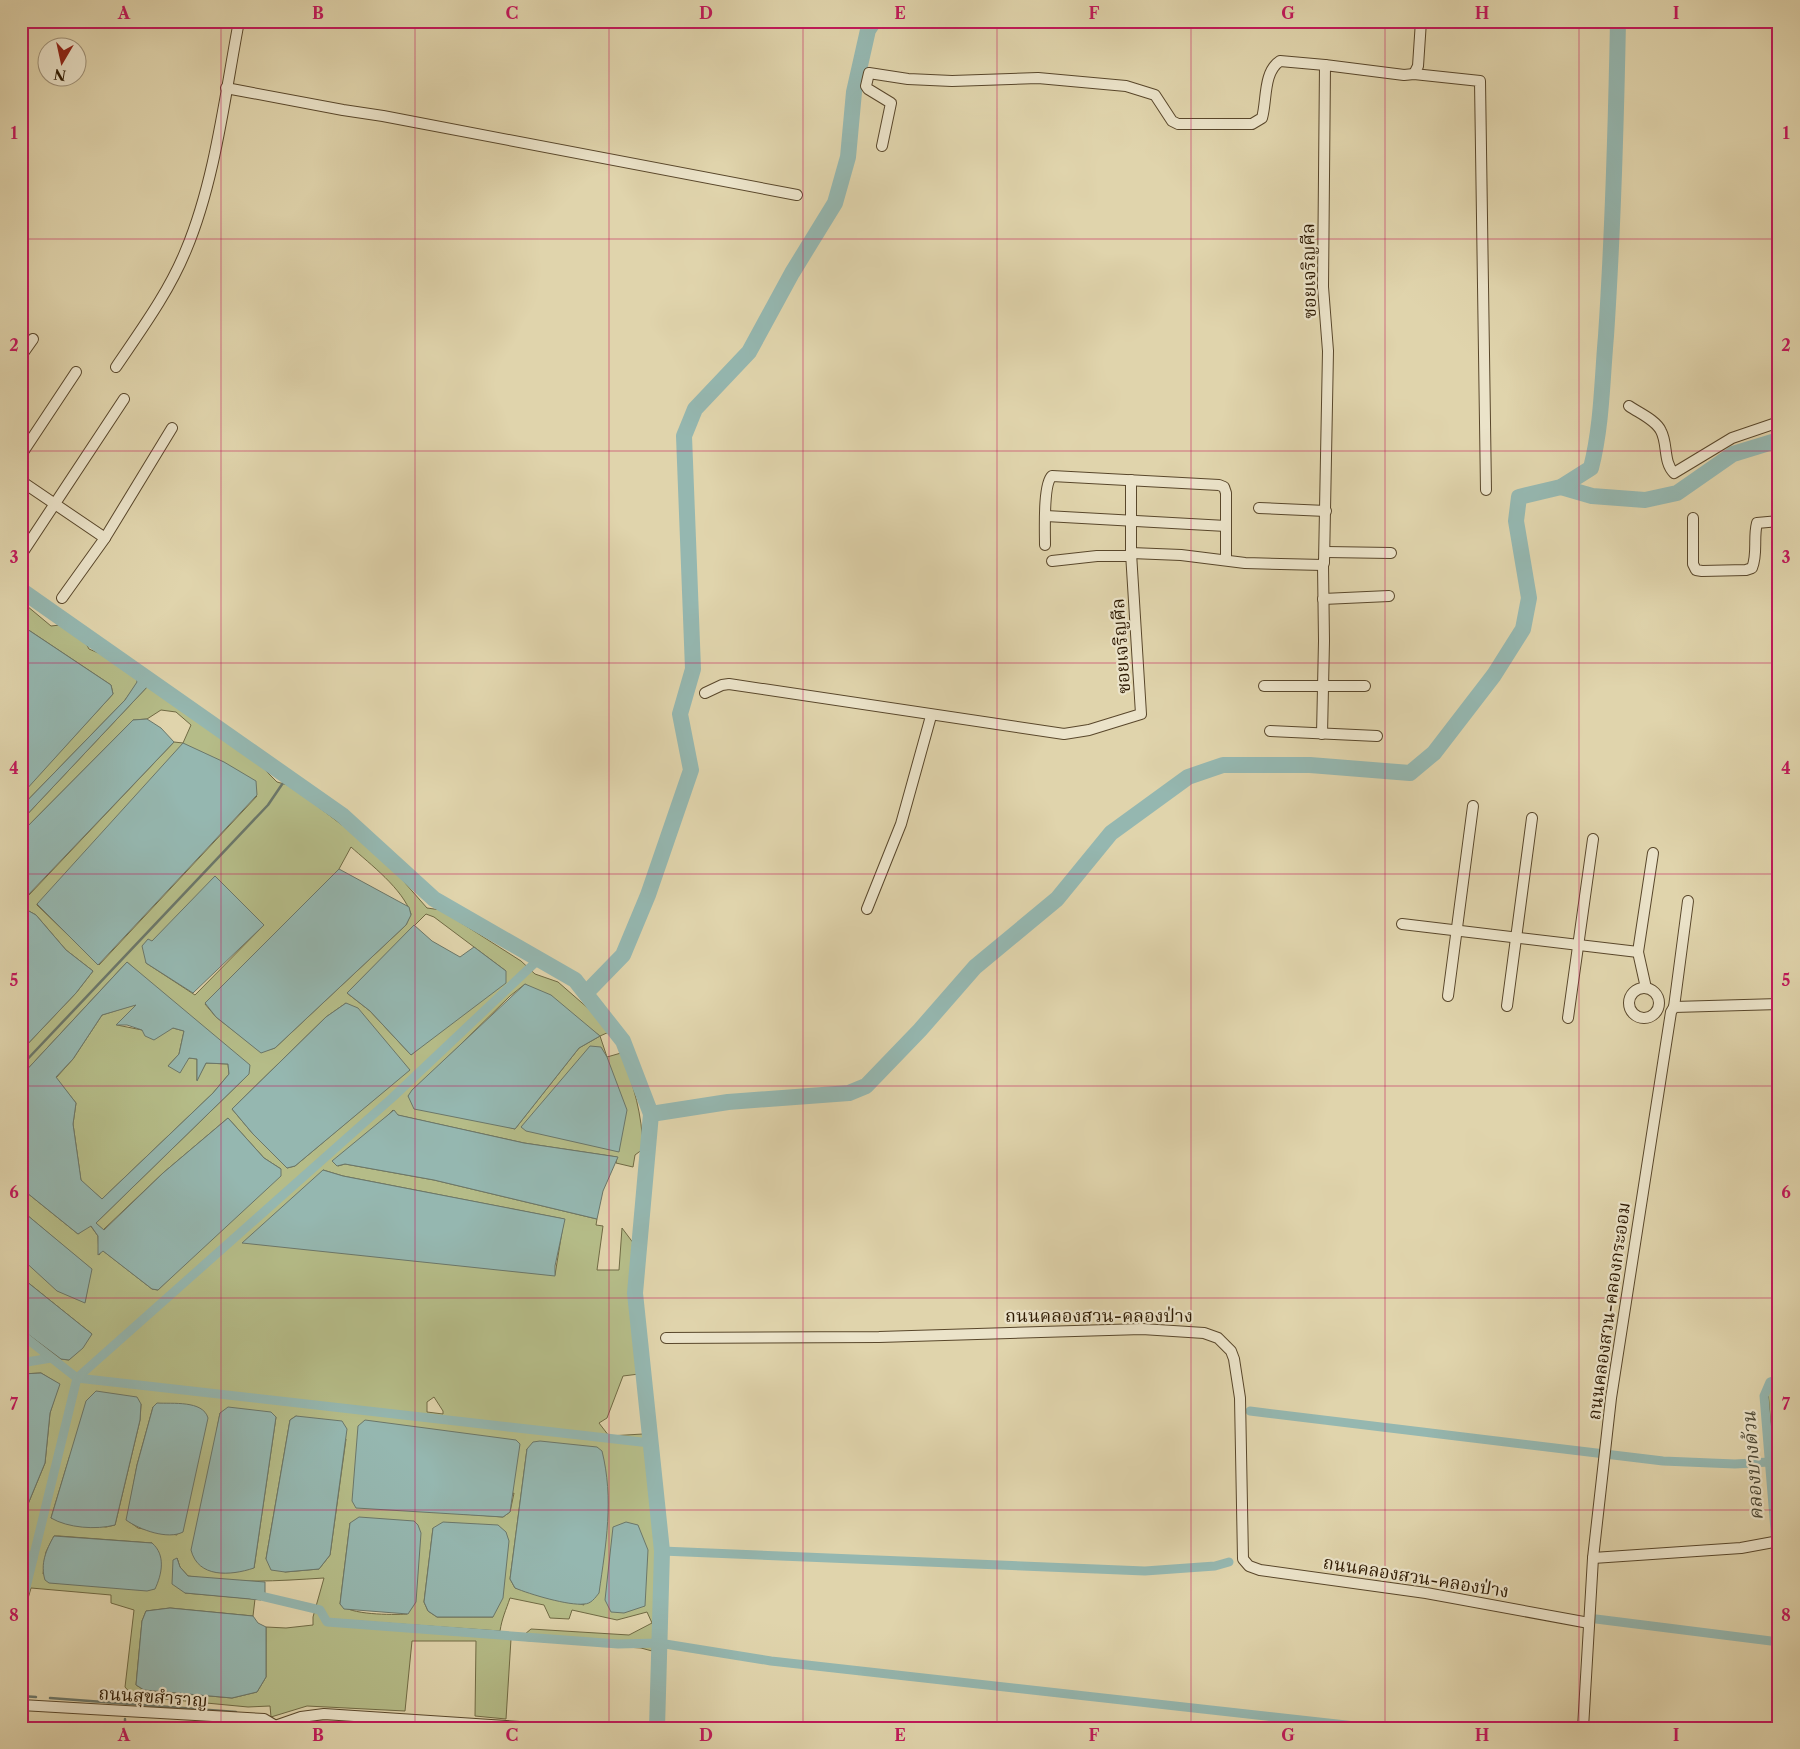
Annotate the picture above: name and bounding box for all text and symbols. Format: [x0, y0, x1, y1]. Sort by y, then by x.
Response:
text: A [117, 3, 131, 23]
text: B [312, 3, 324, 23]
text: C [506, 3, 518, 23]
text: D [699, 3, 713, 23]
text: E [894, 3, 906, 23]
text: F [1089, 3, 1100, 23]
text: G [1281, 3, 1295, 23]
text: H [1475, 3, 1489, 23]
text: I [1673, 3, 1680, 23]
north arrow [38, 38, 88, 88]
text: N [53, 65, 67, 85]
text: 1 [10, 123, 18, 143]
text: 1 [1782, 123, 1790, 143]
street label: ซอยเจริญศีล [1297, 223, 1321, 319]
text: 2 [9, 335, 19, 355]
text: 2 [1781, 335, 1791, 355]
text: 3 [9, 547, 19, 567]
text: 3 [1781, 547, 1791, 567]
street label: ซอยเจริญศีล [1107, 597, 1135, 695]
text: 4 [9, 758, 19, 778]
text: 4 [1781, 758, 1791, 778]
text: 5 [10, 970, 19, 990]
text: 5 [1782, 970, 1791, 990]
text: 6 [9, 1182, 19, 1202]
text: 6 [1781, 1182, 1791, 1202]
street label: ถนนคลองสวน-คลองกระออม [1583, 1201, 1635, 1421]
street label: ถนนคลองสวน-คลองป่าง [1005, 1305, 1193, 1327]
text: 7 [10, 1394, 19, 1414]
text: 7 [1782, 1394, 1791, 1414]
water label: คลองบางด้วน [1737, 1410, 1768, 1521]
street label: ถนนคลองสวน-คลองป่าง [1322, 1551, 1510, 1603]
text: 8 [9, 1605, 19, 1625]
text: 8 [1781, 1605, 1791, 1625]
street label: ถนนสุขสำราญ [98, 1682, 208, 1713]
text: A [117, 1725, 131, 1745]
text: B [312, 1725, 324, 1745]
text: C [506, 1725, 518, 1745]
text: D [699, 1725, 713, 1745]
text: E [894, 1725, 906, 1745]
text: F [1089, 1725, 1100, 1745]
text: G [1281, 1725, 1295, 1745]
text: H [1475, 1725, 1489, 1745]
text: I [1673, 1725, 1680, 1745]

